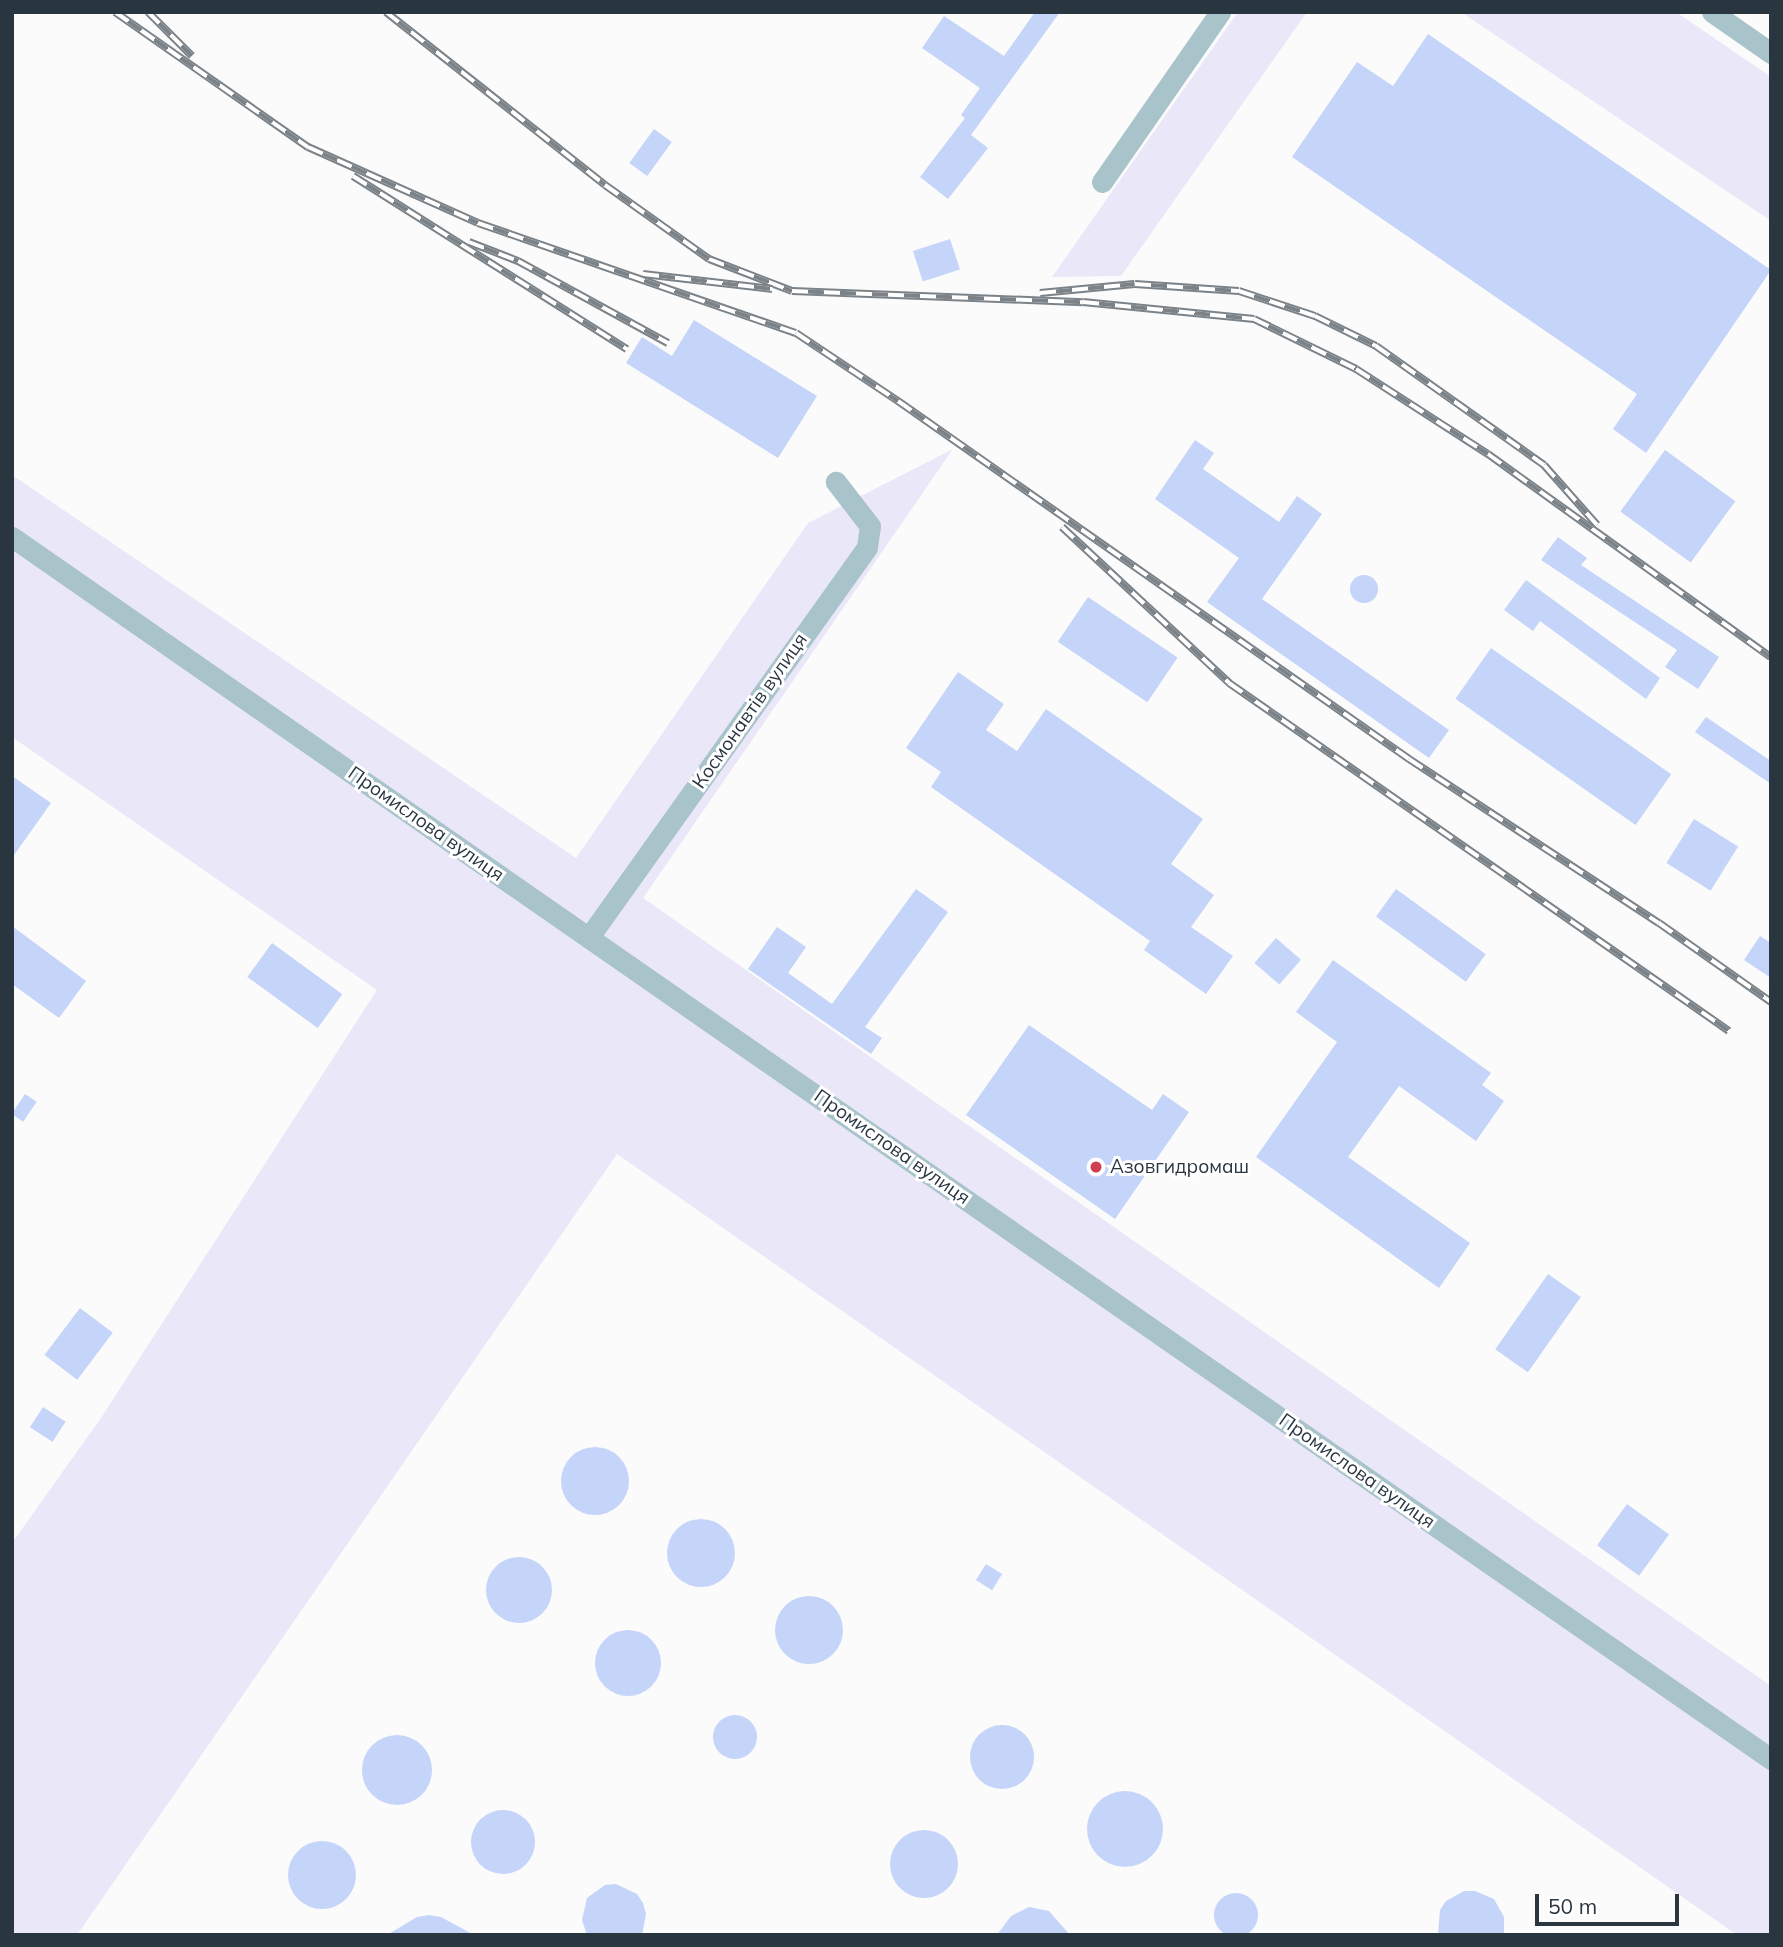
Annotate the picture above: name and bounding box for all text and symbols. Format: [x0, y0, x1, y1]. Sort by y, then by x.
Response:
street label: Космонавтів вулиця [688, 629, 812, 793]
street label: Промислова вулиця [344, 762, 508, 886]
street label: Промислова вулиця [810, 1085, 974, 1209]
place label: Азовгидромаш [1110, 1156, 1249, 1178]
marker: Азовгидромаш [1088, 1159, 1104, 1175]
street label: Промислова вулиця [1275, 1409, 1439, 1533]
scale bar [1538, 1881, 1682, 1925]
text: 50 m [1548, 1893, 1597, 1919]

